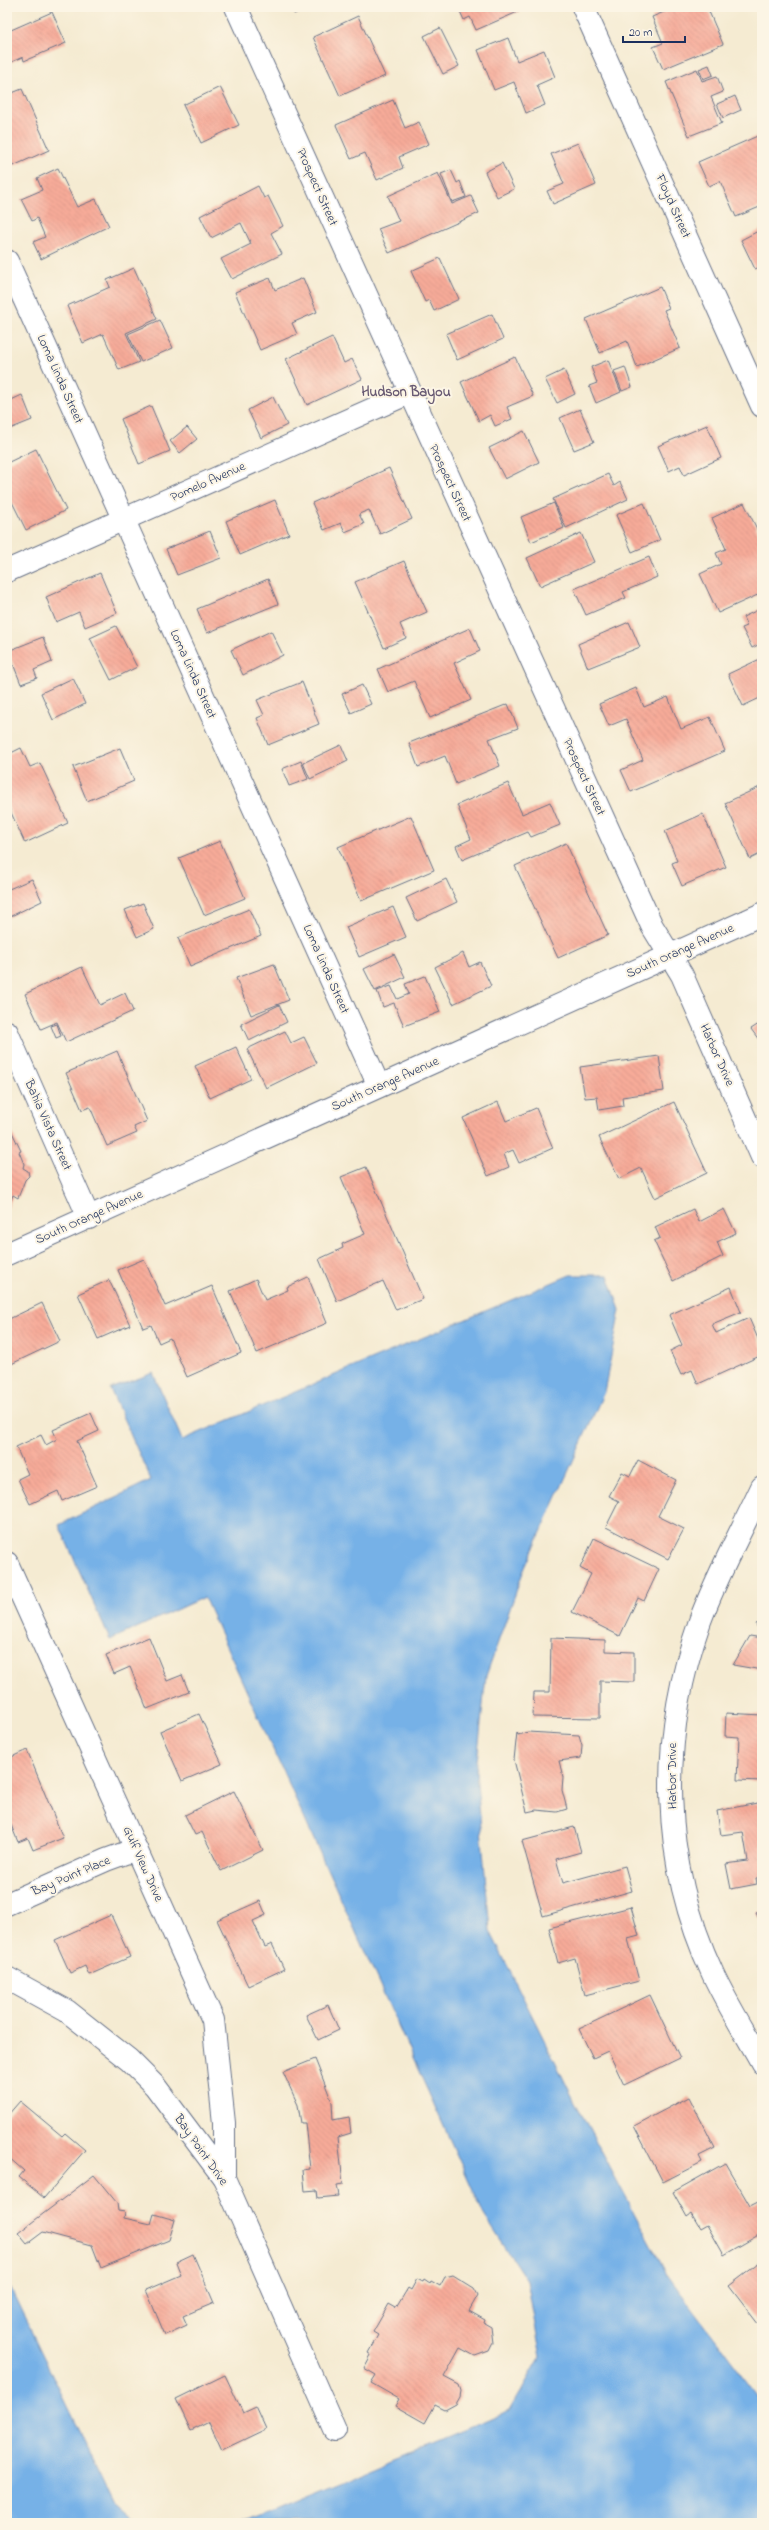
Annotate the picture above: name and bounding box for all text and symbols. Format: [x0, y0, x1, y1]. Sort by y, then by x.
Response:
scale bar [623, 18, 685, 44]
text: 20 m [629, 24, 652, 42]
street label: Prospect Street [291, 145, 343, 229]
street label: Floyd Street [649, 170, 696, 242]
street label: Loma Linda Street [32, 331, 88, 427]
district label: Hudson Bayou [361, 382, 451, 405]
street label: Prospect Street [424, 441, 476, 525]
street label: Pomelo Avenue [167, 457, 249, 507]
street label: Loma Linda Street [165, 626, 221, 722]
street label: Prospect Street [558, 735, 610, 819]
street label: South Orange Avenue [623, 919, 737, 984]
street label: Loma Linda Street [298, 921, 354, 1017]
street label: Harbor Drive [695, 1021, 739, 1089]
street label: South Orange Avenue [328, 1052, 442, 1117]
street label: Bahia Vista Street [19, 1076, 77, 1174]
street label: South Orange Avenue [32, 1185, 146, 1250]
street label: Harbor Drive [663, 1743, 682, 1809]
street label: Gulf View Drive [118, 1823, 168, 1905]
street label: Bay Point Place [28, 1851, 114, 1902]
street label: Bay Point Drive [168, 2110, 233, 2190]

